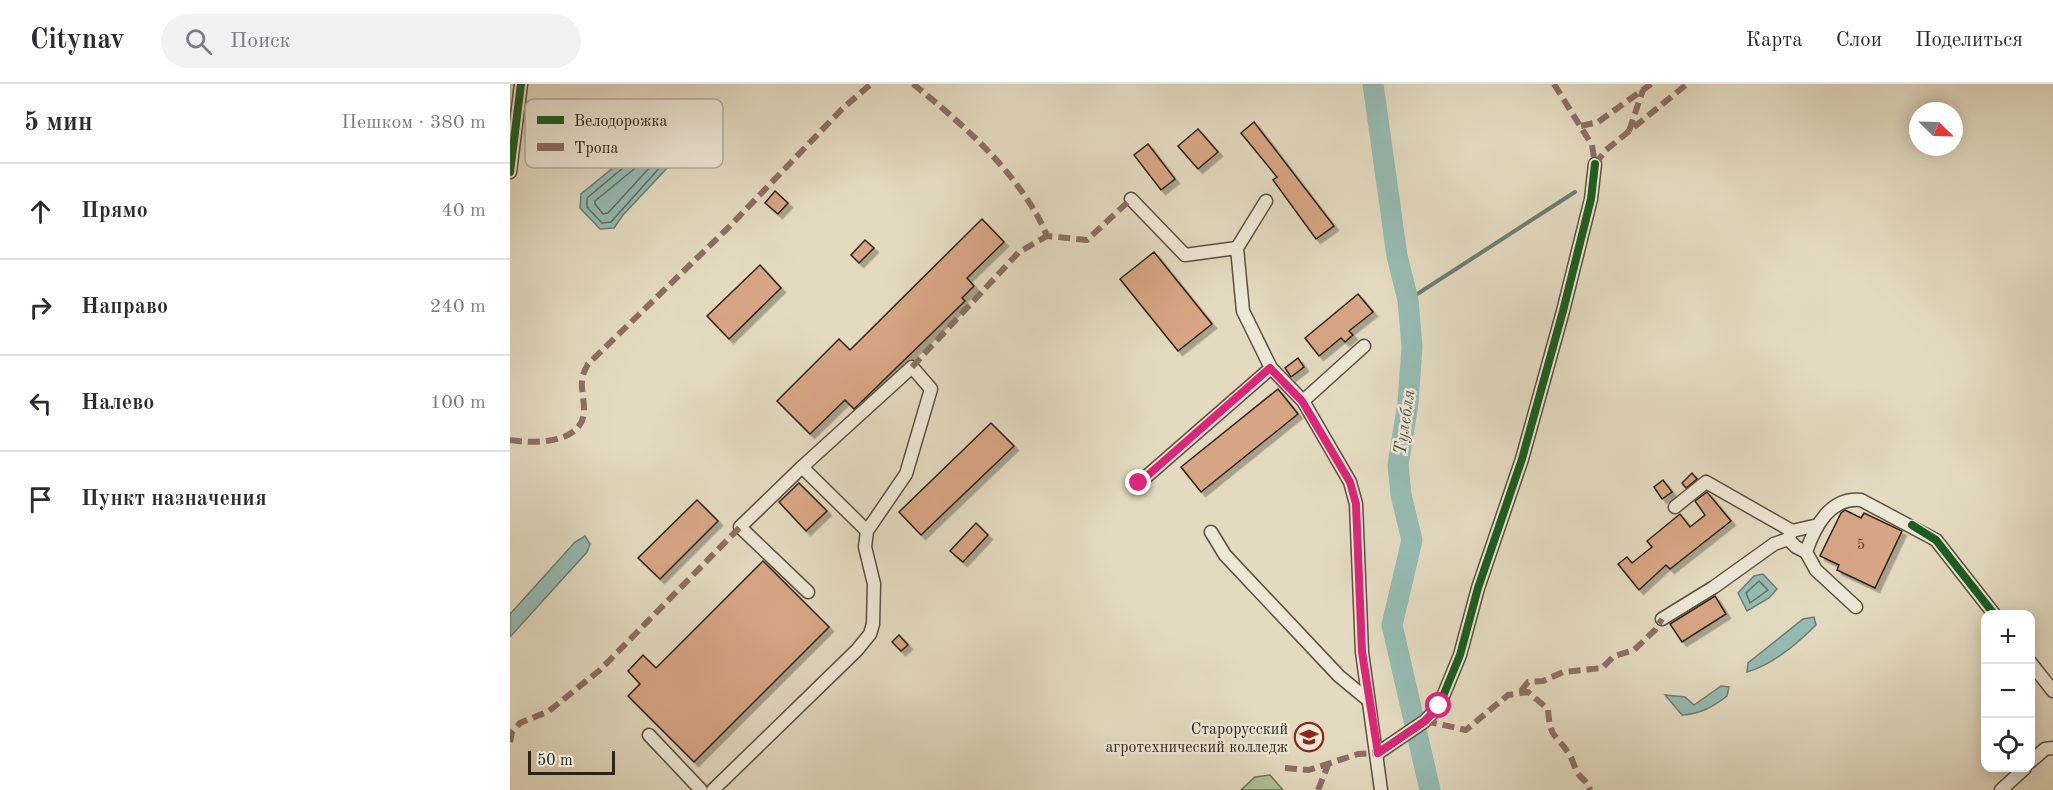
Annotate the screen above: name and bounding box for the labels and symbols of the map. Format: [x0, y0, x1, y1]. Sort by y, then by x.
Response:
legend [525, 99, 723, 168]
north arrow [1909, 102, 1963, 156]
text: Велодорожка [574, 114, 667, 130]
text: Тропа [574, 141, 618, 157]
water label: Тулебля [1391, 388, 1419, 456]
route end [1125, 469, 1151, 495]
house number: 5 [1857, 538, 1865, 552]
route start [1425, 692, 1451, 718]
school or university icon: Старорусский агротехнический колледж [1293, 721, 1325, 753]
place label: Старорусский агротехнический колледж [1105, 722, 1289, 756]
scale bar [528, 748, 615, 776]

